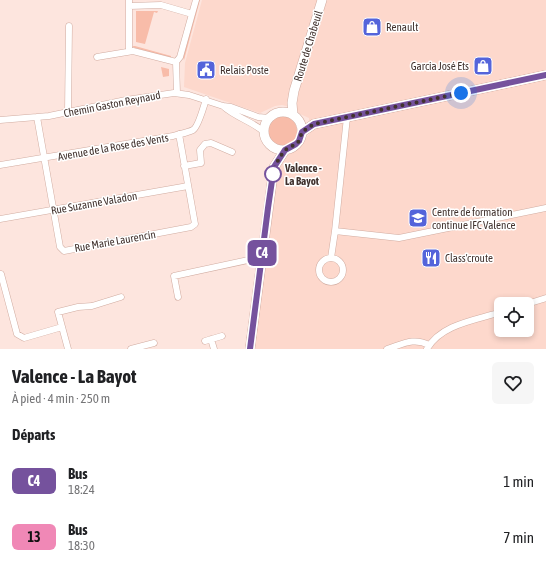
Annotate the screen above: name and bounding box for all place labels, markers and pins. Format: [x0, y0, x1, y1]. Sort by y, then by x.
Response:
shop icon: Renault [361, 16, 383, 38]
place label: Renault [386, 21, 418, 33]
shop icon: Garcia José Ets [472, 55, 494, 77]
public building icon: Relais Poste [195, 59, 217, 81]
place label: Garcia José Ets [411, 60, 469, 72]
place label: Relais Poste [220, 64, 269, 76]
place label: Valence - La Bayot [284, 162, 322, 187]
marker: Valence - La Bayot [264, 165, 282, 183]
place label: Centre de formation continue IFC Valence [432, 206, 516, 231]
school or university icon: Centre de formation continue IFC Valence [407, 207, 429, 229]
restaurant icon: Class'croute [420, 247, 442, 269]
place label: Class'croute [445, 252, 493, 264]

